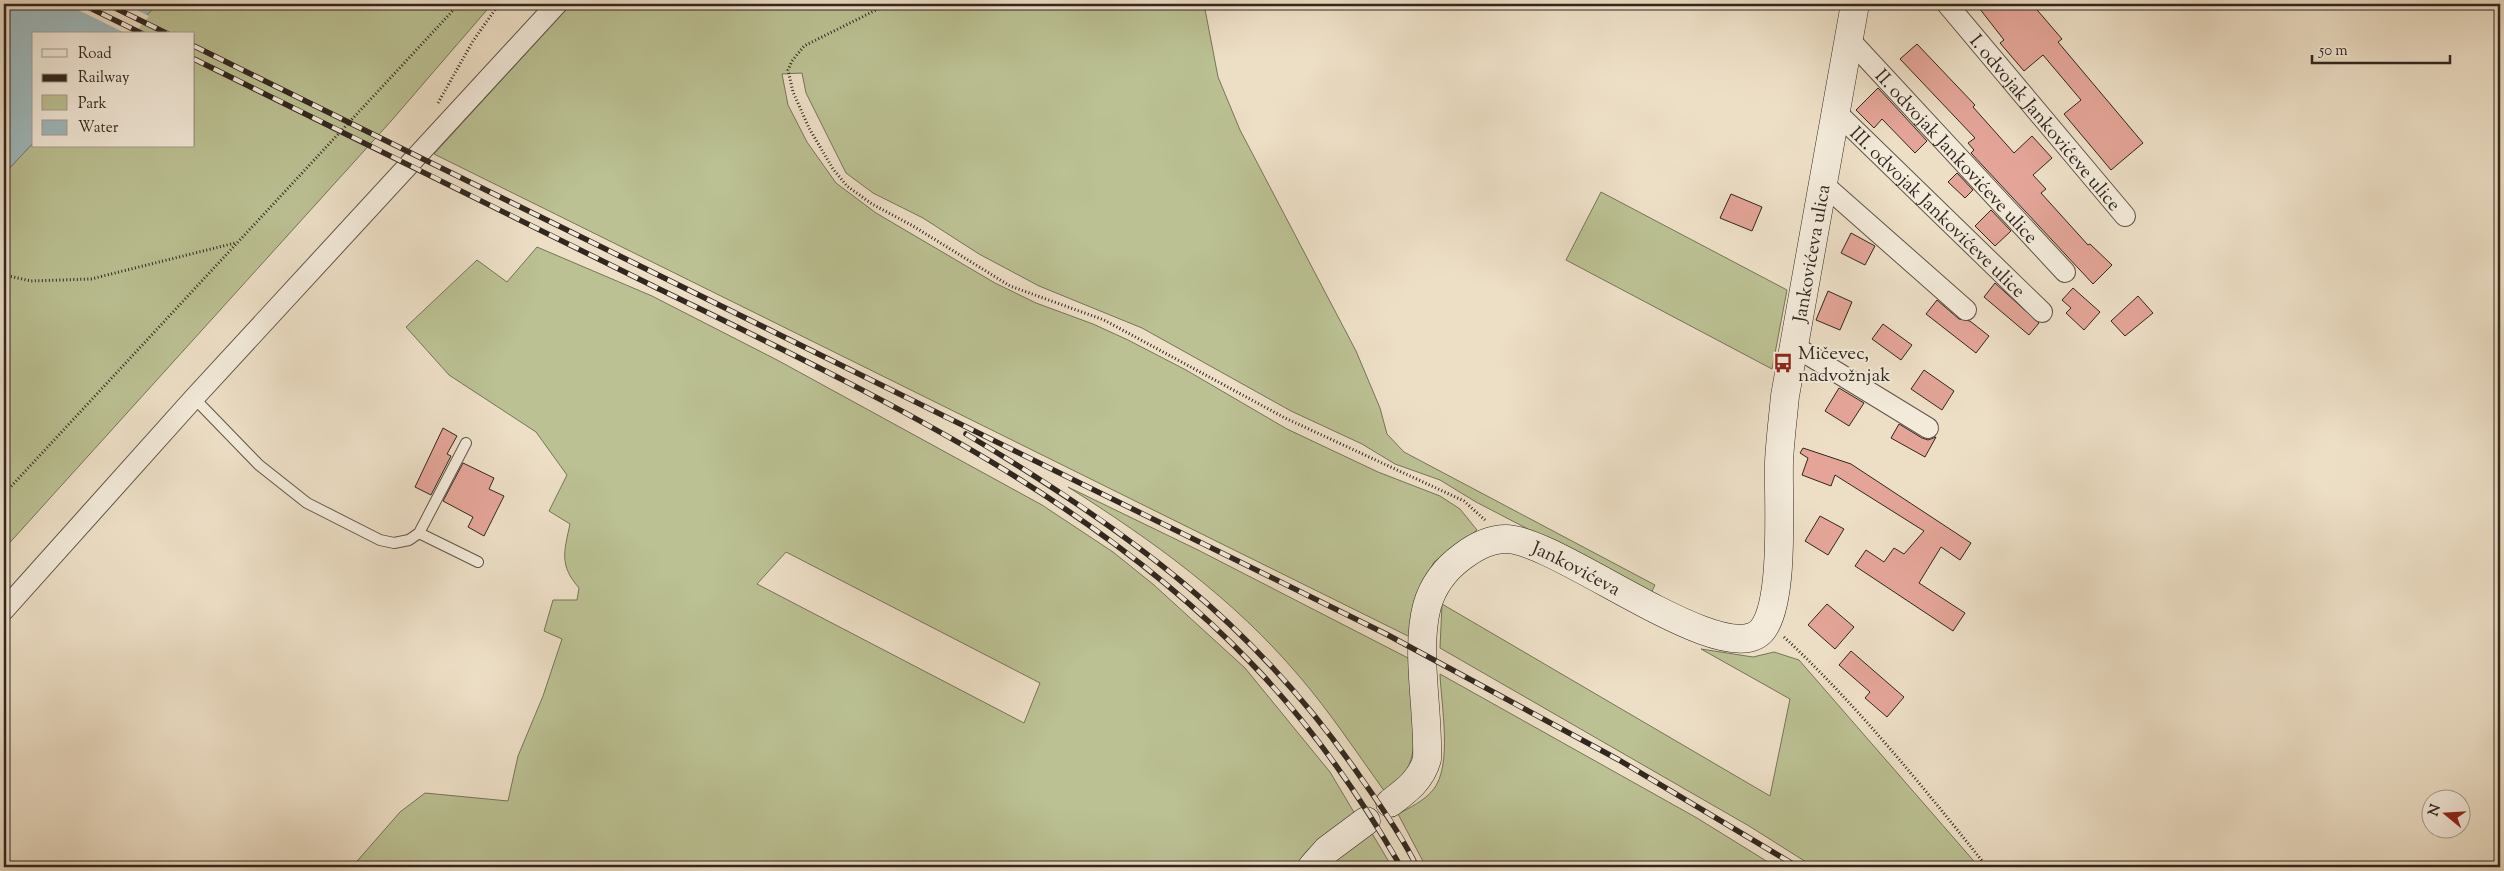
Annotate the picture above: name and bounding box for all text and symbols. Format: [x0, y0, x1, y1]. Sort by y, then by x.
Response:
street label: I. odvojak Jankovićeve ulice [1962, 29, 2126, 218]
legend [32, 32, 195, 148]
scale bar [2312, 32, 2449, 64]
text: 50 m [2318, 41, 2348, 62]
text: Road [78, 44, 112, 65]
street label: II. odvojak Jankovićeve ulice [1867, 64, 2043, 251]
text: Railway [78, 68, 130, 89]
text: Park [78, 94, 107, 115]
text: Water [78, 118, 119, 139]
street label: III. odvojak Jankovićeve ulice [1843, 121, 2031, 305]
street label: Jankovićeva ulica [1787, 182, 1839, 326]
place label: Mičevec, nadvožnjak [1798, 341, 1891, 390]
bus stop icon: Mičevec, nadvožnjak [1772, 352, 1794, 374]
street label: Jankovićeva [1527, 535, 1625, 604]
north arrow [2422, 788, 2472, 838]
text: N [2424, 802, 2447, 819]

